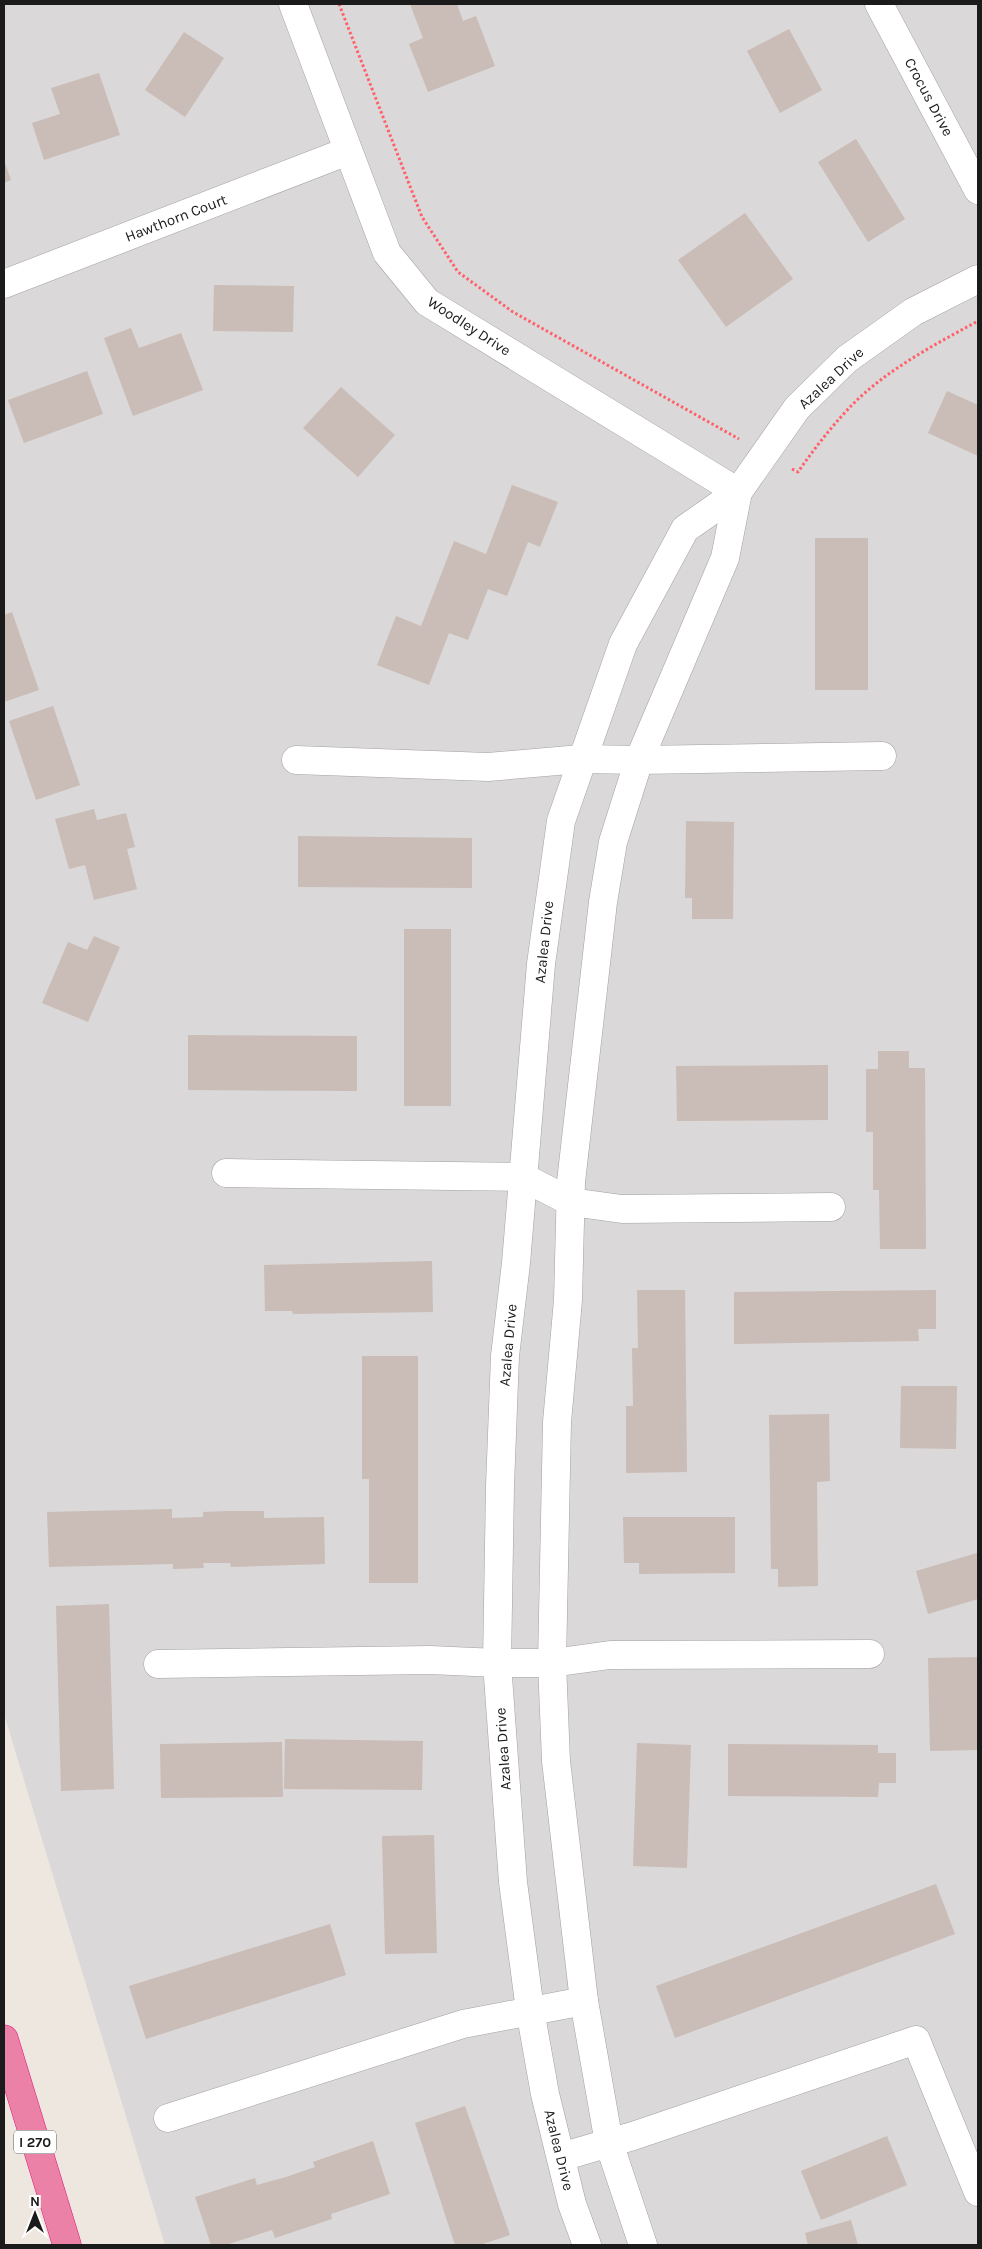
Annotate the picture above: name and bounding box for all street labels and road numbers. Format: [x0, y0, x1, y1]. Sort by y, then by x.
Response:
street label: Crocus Drive [901, 55, 957, 139]
street label: Hawthorn Court [123, 190, 230, 246]
street label: Woodley Drive [424, 292, 514, 360]
street label: Azalea Drive [795, 343, 867, 413]
street label: Azalea Drive [531, 900, 557, 984]
street label: Azalea Drive [495, 1303, 521, 1387]
street label: Azalea Drive [491, 1707, 515, 1791]
street label: Azalea Drive [540, 2108, 578, 2192]
road number: I 270 [14, 2130, 56, 2154]

